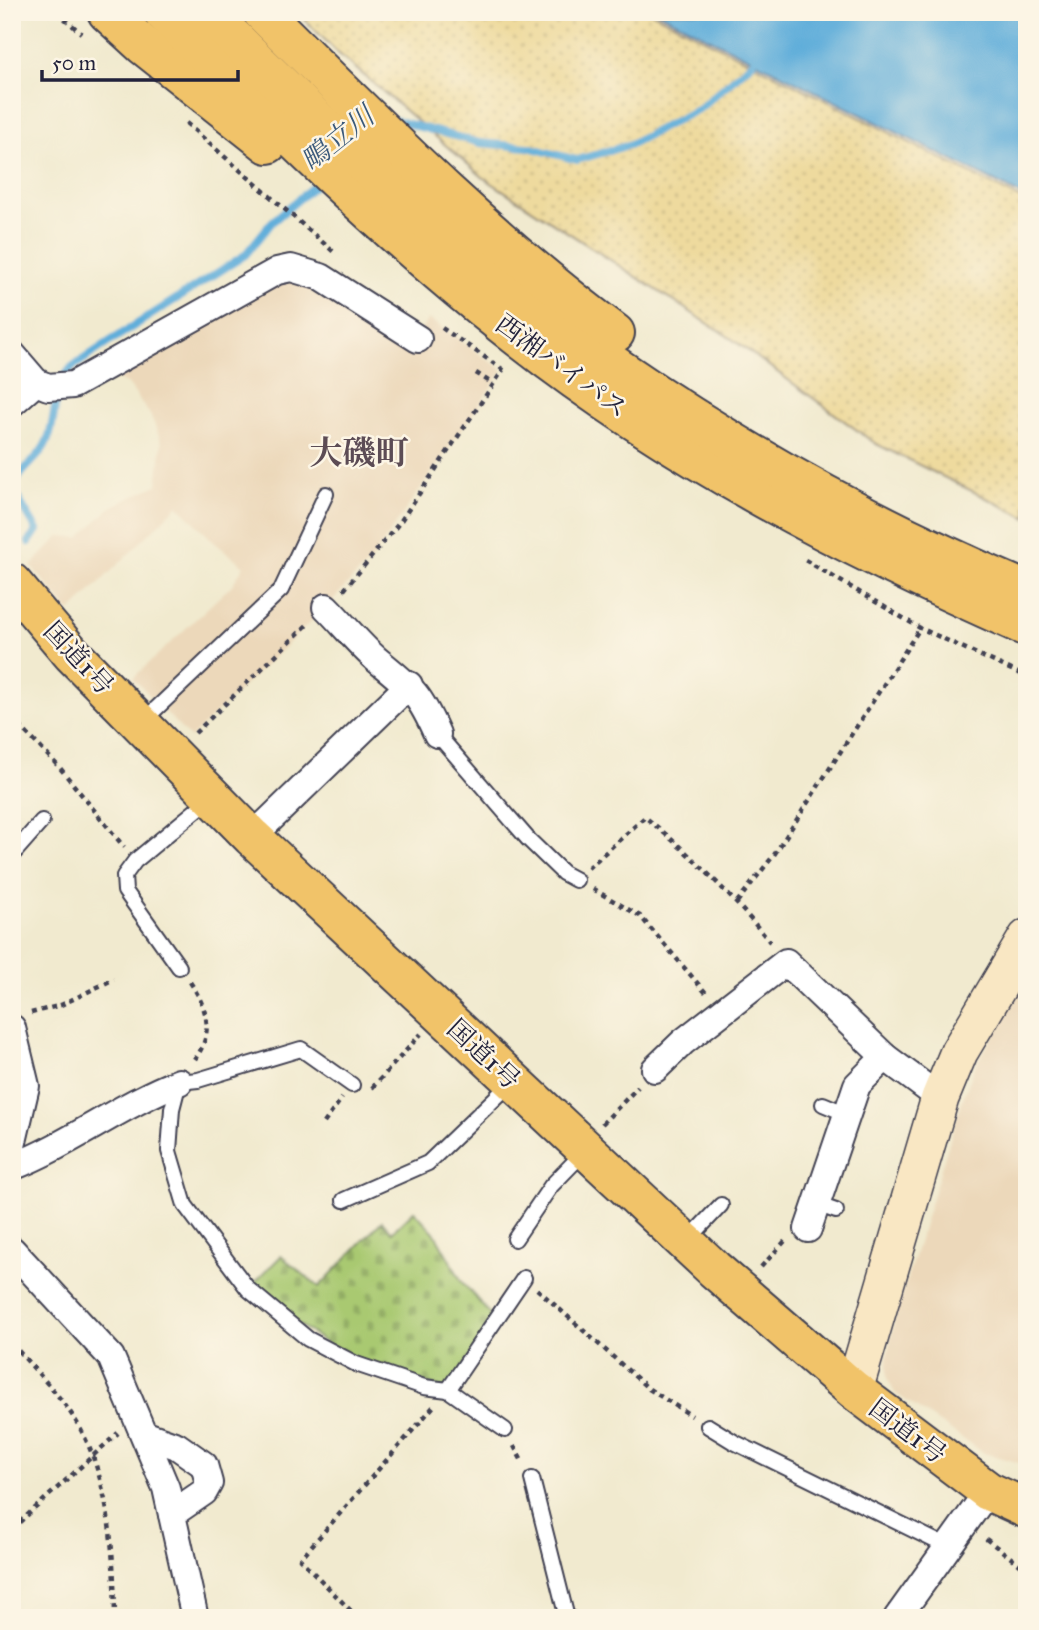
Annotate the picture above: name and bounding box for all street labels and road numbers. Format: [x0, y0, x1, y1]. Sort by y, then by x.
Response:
street label: 西湘バイパス [490, 307, 634, 425]
street label: 国道1号 [37, 615, 121, 701]
street label: 国道1号 [441, 1012, 527, 1096]
street label: 国道1号 [863, 1392, 953, 1470]

